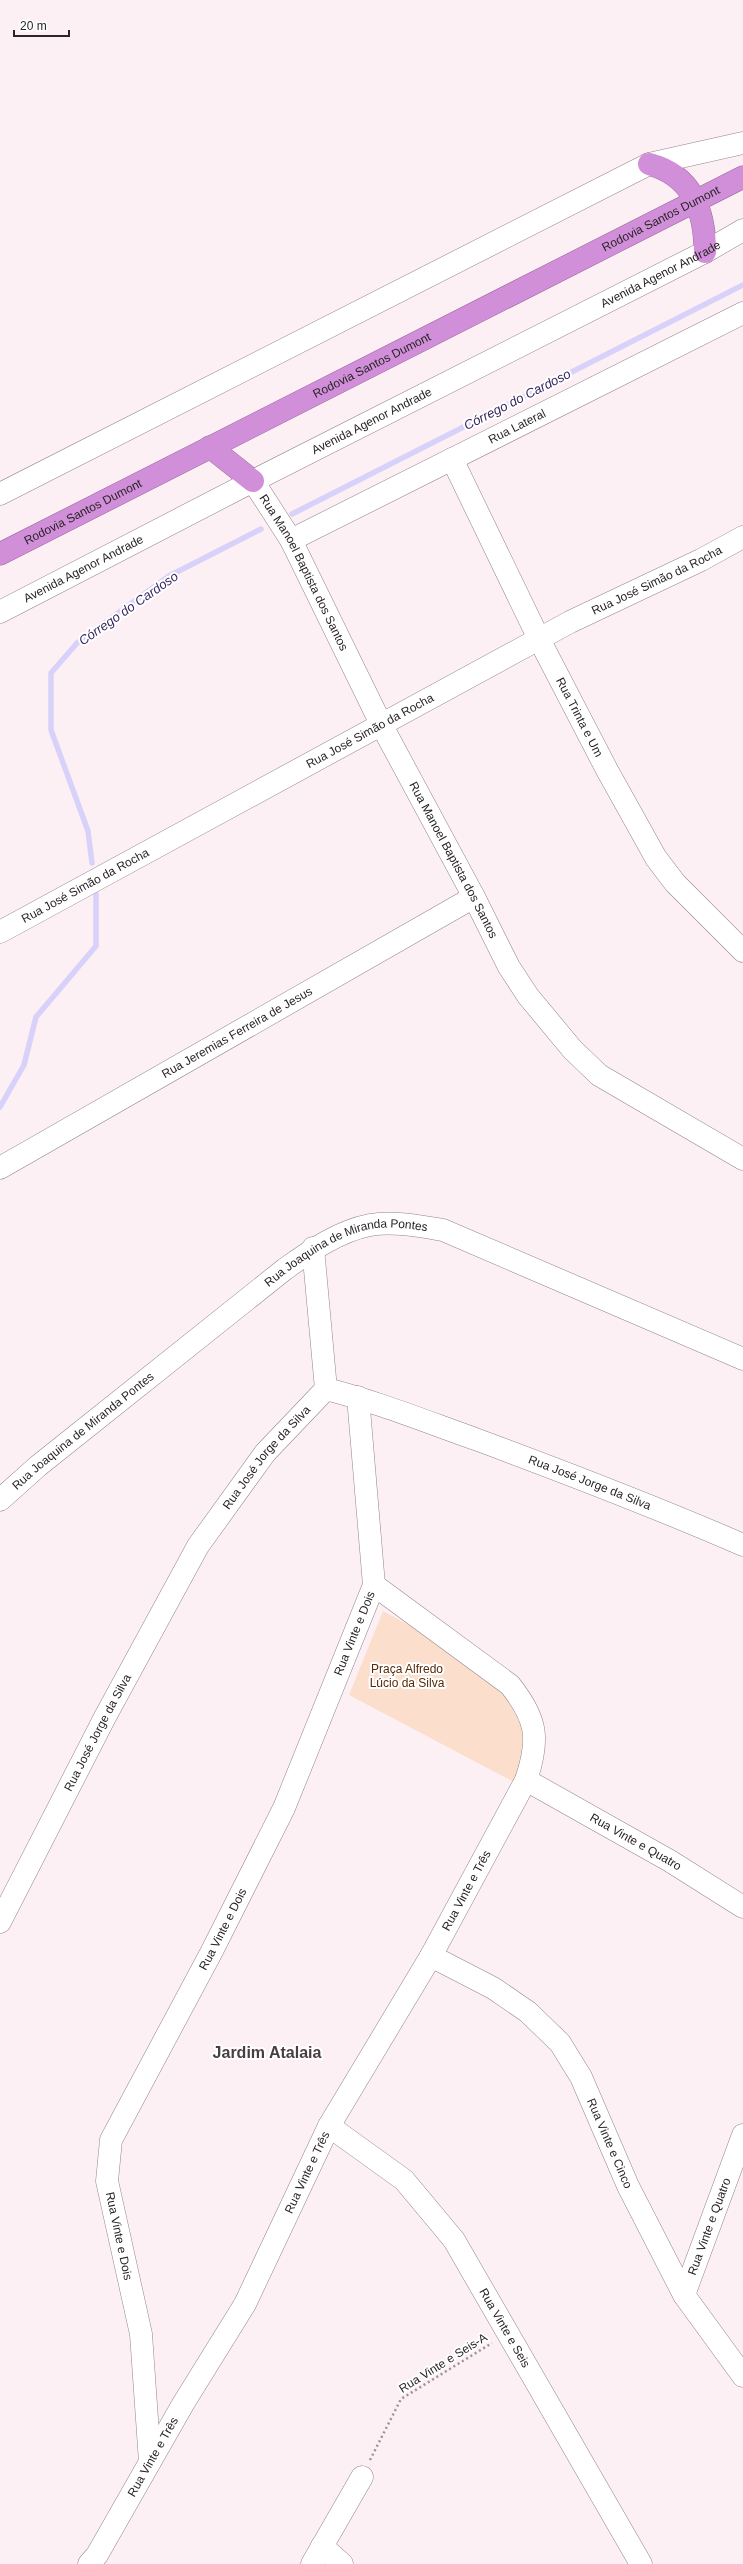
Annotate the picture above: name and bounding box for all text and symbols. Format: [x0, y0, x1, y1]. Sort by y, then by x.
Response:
scale bar [14, 12, 69, 38]
text: 20 m [20, 19, 47, 33]
street label: Rodovia Santos Dumont [600, 183, 723, 254]
street label: Avenida Agenor Andrade [598, 237, 723, 311]
street label: Rodovia Santos Dumont [311, 329, 434, 401]
water label: Córrego do Cardoso [461, 366, 573, 433]
street label: Avenida Agenor Andrade [309, 384, 434, 457]
street label: Rua Lateral [486, 406, 548, 447]
street label: Rodovia Santos Dumont [22, 476, 145, 548]
street label: Rua Manoel Baptista dos Santos [257, 492, 351, 653]
street label: Avenida Agenor Andrade [21, 532, 146, 606]
street label: Rua José Simão da Rocha [589, 543, 725, 618]
water label: Córrego do Cardoso [76, 568, 181, 648]
street label: Rua Trinta e Um [553, 675, 606, 759]
street label: Rua José Simão da Rocha [304, 690, 436, 771]
street label: Rua Manoel Baptista dos Santos [406, 779, 500, 940]
street label: Rua José Simão da Rocha [19, 845, 152, 926]
street label: Rua Jeremias Ferreira de Jesus [159, 984, 315, 1081]
street label: Rua Joaquina de Miranda Pontes [262, 1216, 429, 1290]
street label: Rua Joaquina de Miranda Pontes [9, 1369, 157, 1493]
street label: Rua José Jorge da Silva [220, 1403, 313, 1512]
street label: Rua José Jorge da Silva [527, 1452, 653, 1513]
street label: Rua Vinte e Dois [331, 1589, 378, 1678]
park label: Praça Alfredo Lúcio da Silva [370, 1662, 445, 1690]
street label: Rua José Jorge da Silva [61, 1671, 134, 1794]
street label: Rua Vinte e Quatro [588, 1810, 684, 1874]
street label: Rua Vinte e Três [439, 1848, 494, 1933]
street label: Rua Vinte e Dois [196, 1886, 249, 1972]
district label: Jardim Atalaia [213, 2044, 321, 2061]
street label: Rua Vinte e Cinco [584, 2096, 635, 2191]
street label: Rua Vinte e Três [282, 2129, 332, 2216]
street label: Rua Vinte e Quatro [685, 2176, 734, 2277]
street label: Rua Vinte e Dois [103, 2191, 135, 2281]
street label: Rua Vinte e Seis [476, 2286, 533, 2370]
street label: Rua Vinte e Seis-A [396, 2330, 490, 2396]
street label: Rua Vinte e Três [125, 2415, 181, 2499]

